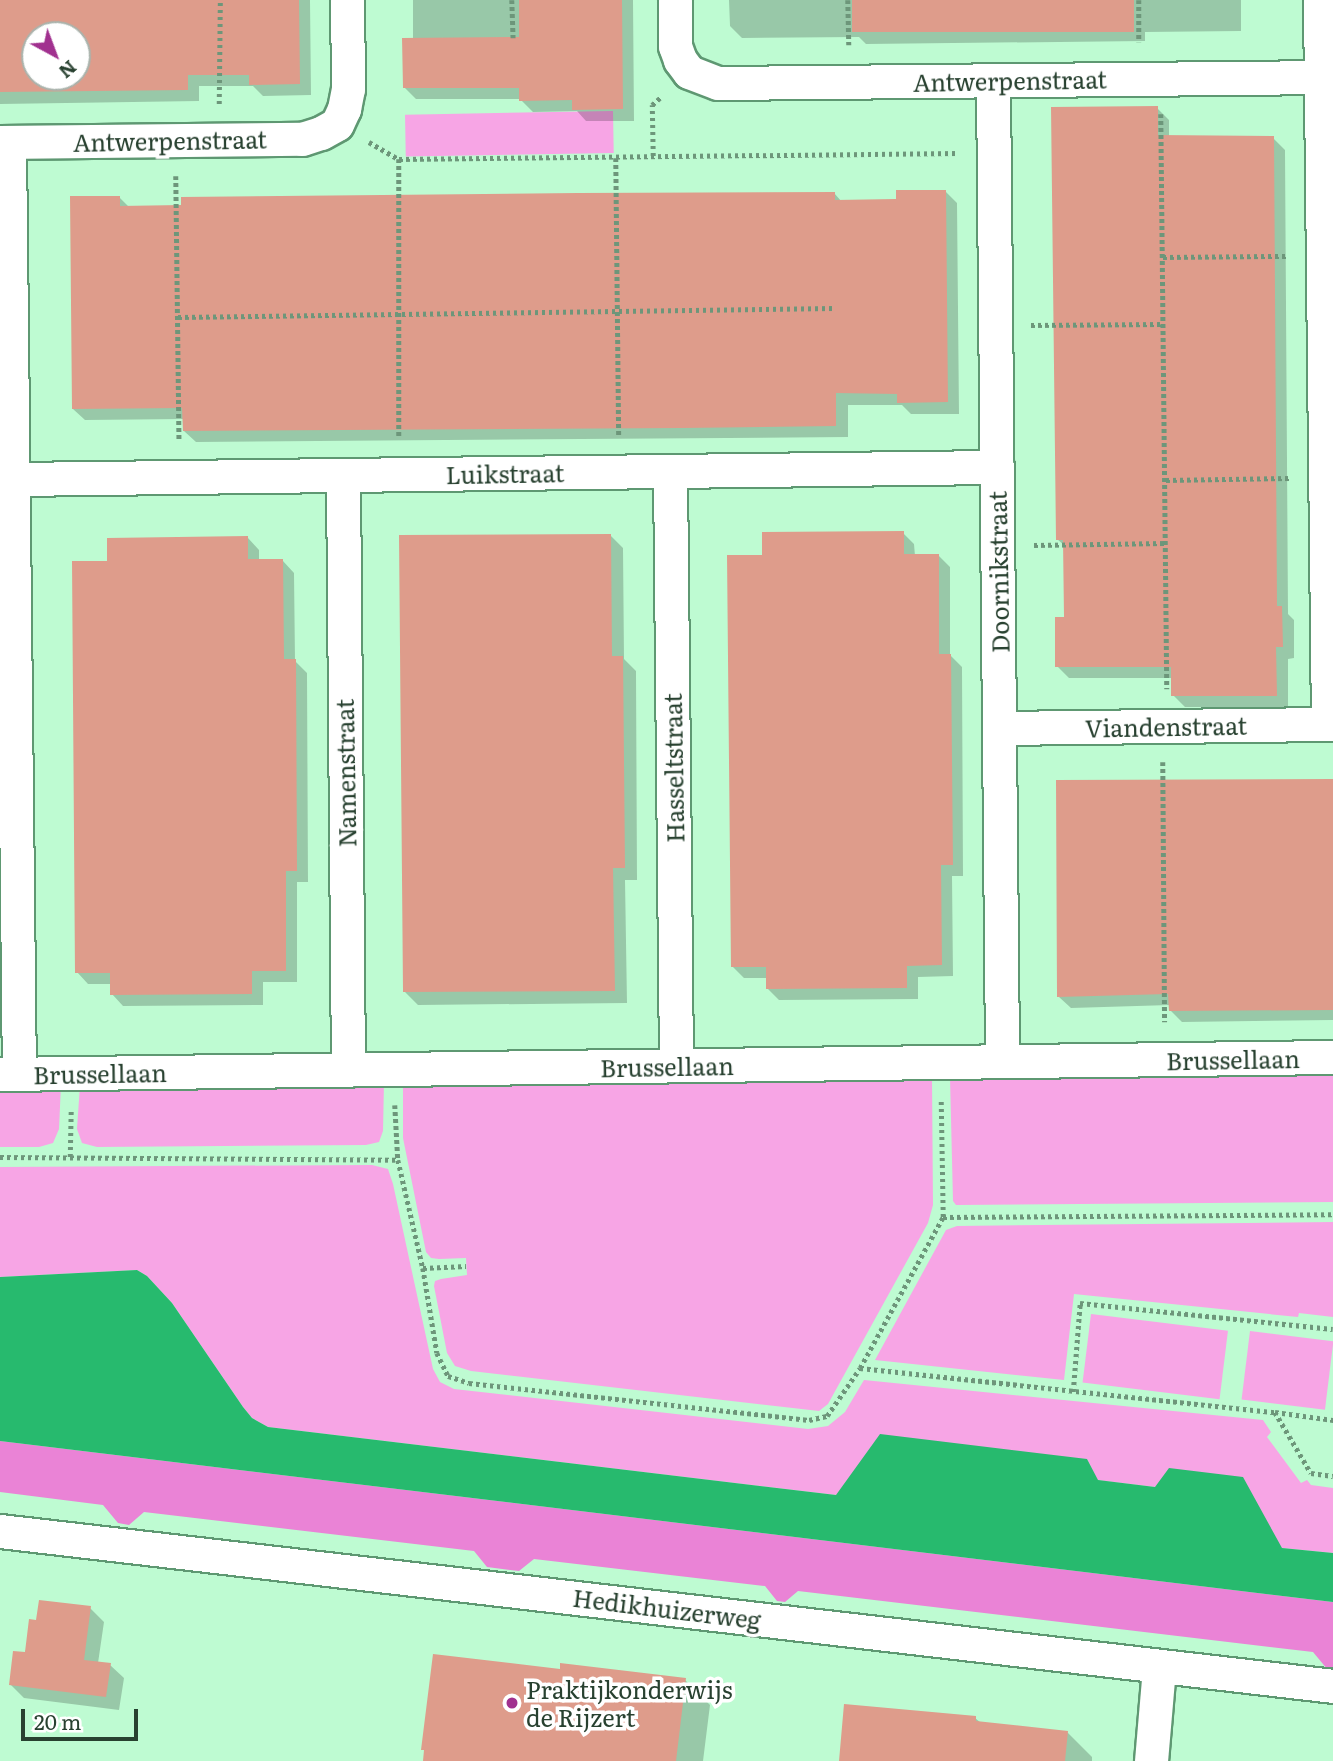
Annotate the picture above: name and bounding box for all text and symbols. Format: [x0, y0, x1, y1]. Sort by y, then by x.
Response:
north arrow [21, 21, 91, 91]
text: N [53, 55, 84, 86]
street label: Antwerpenstraat [913, 64, 1107, 96]
street label: Antwerpenstraat [73, 124, 267, 156]
street label: Luikstraat [445, 458, 565, 488]
street label: Doornikstraat [982, 491, 1014, 653]
street label: Hasseltstraat [657, 693, 689, 843]
street label: Namenstraat [329, 698, 361, 848]
street label: Viandenstraat [1085, 710, 1247, 742]
street label: Brussellaan [1166, 1043, 1300, 1075]
street label: Brussellaan [600, 1050, 734, 1082]
street label: Brussellaan [33, 1057, 167, 1089]
street label: Hedikhuizerweg [571, 1582, 763, 1634]
place label: Praktijkonderwijs de Rijzert [526, 1675, 733, 1731]
scale bar [24, 1694, 142, 1738]
marker: Praktijkonderwijs de Rijzert [504, 1695, 520, 1711]
text: 20 m [34, 1705, 81, 1736]

